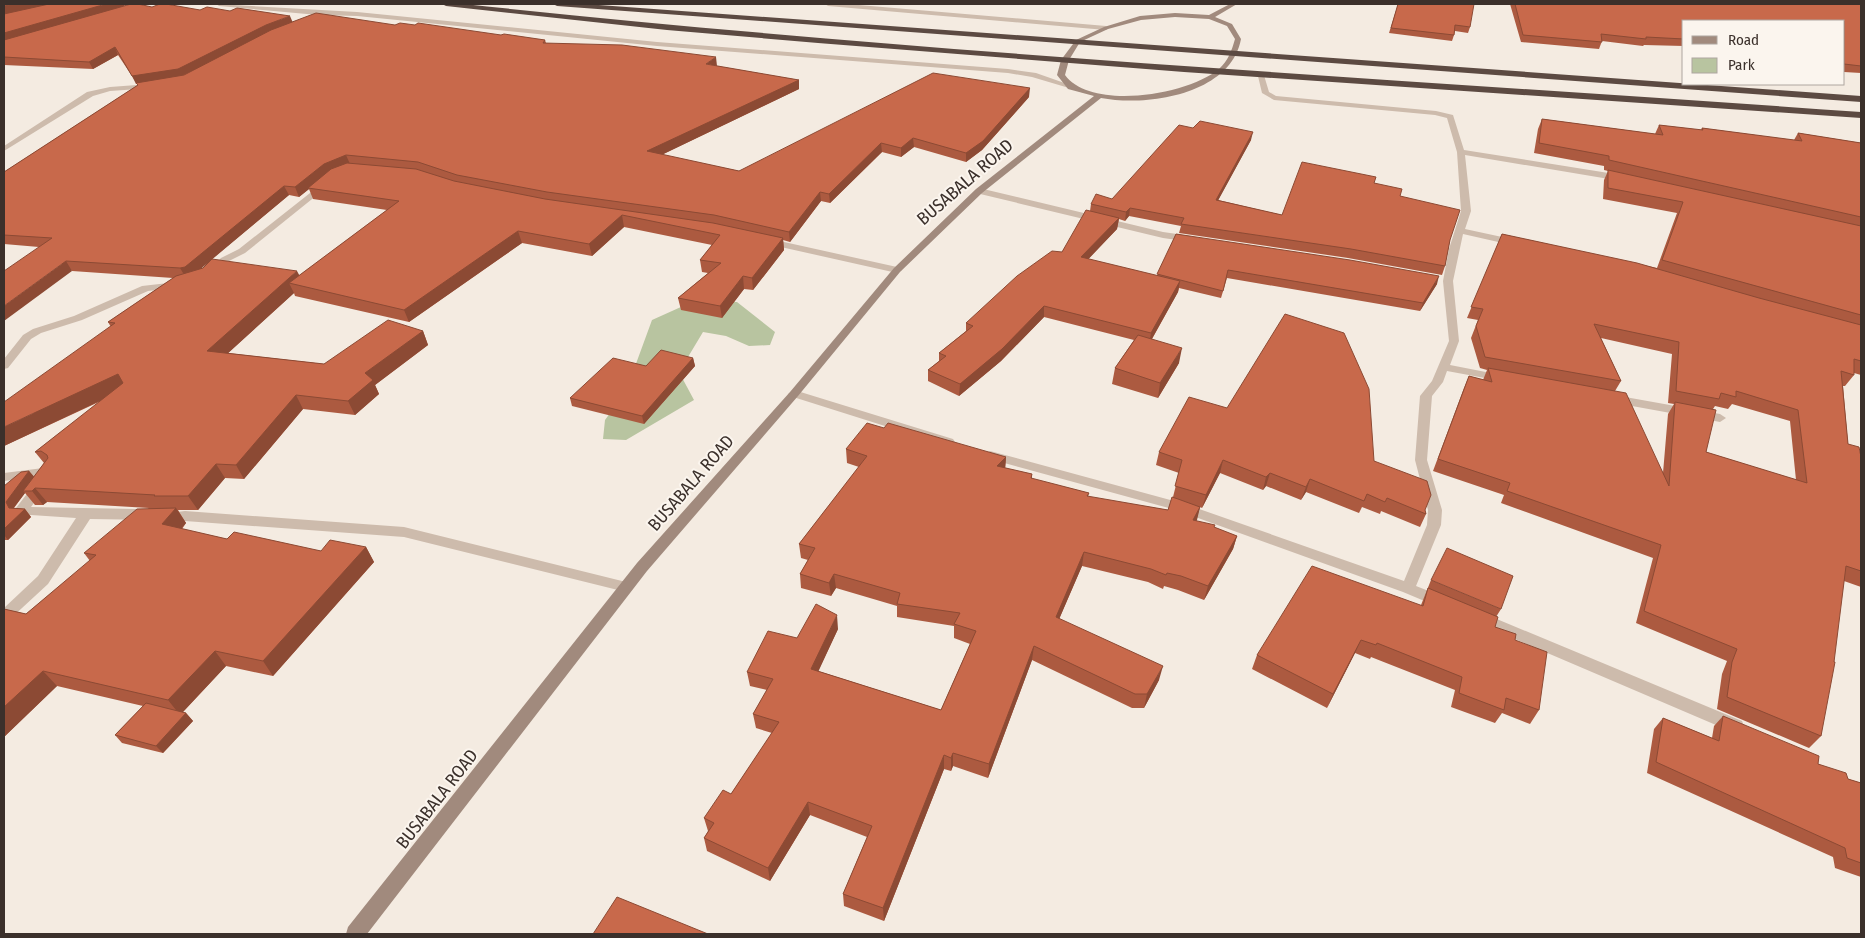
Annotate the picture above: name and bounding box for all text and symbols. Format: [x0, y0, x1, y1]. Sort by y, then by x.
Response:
legend [1682, 20, 1845, 85]
text: Road [1728, 31, 1759, 49]
text: Park [1728, 56, 1755, 74]
street label: BUSABALA ROAD [912, 134, 1018, 230]
street label: BUSABALA ROAD [643, 430, 739, 536]
street label: BUSABALA ROAD [391, 745, 483, 853]

